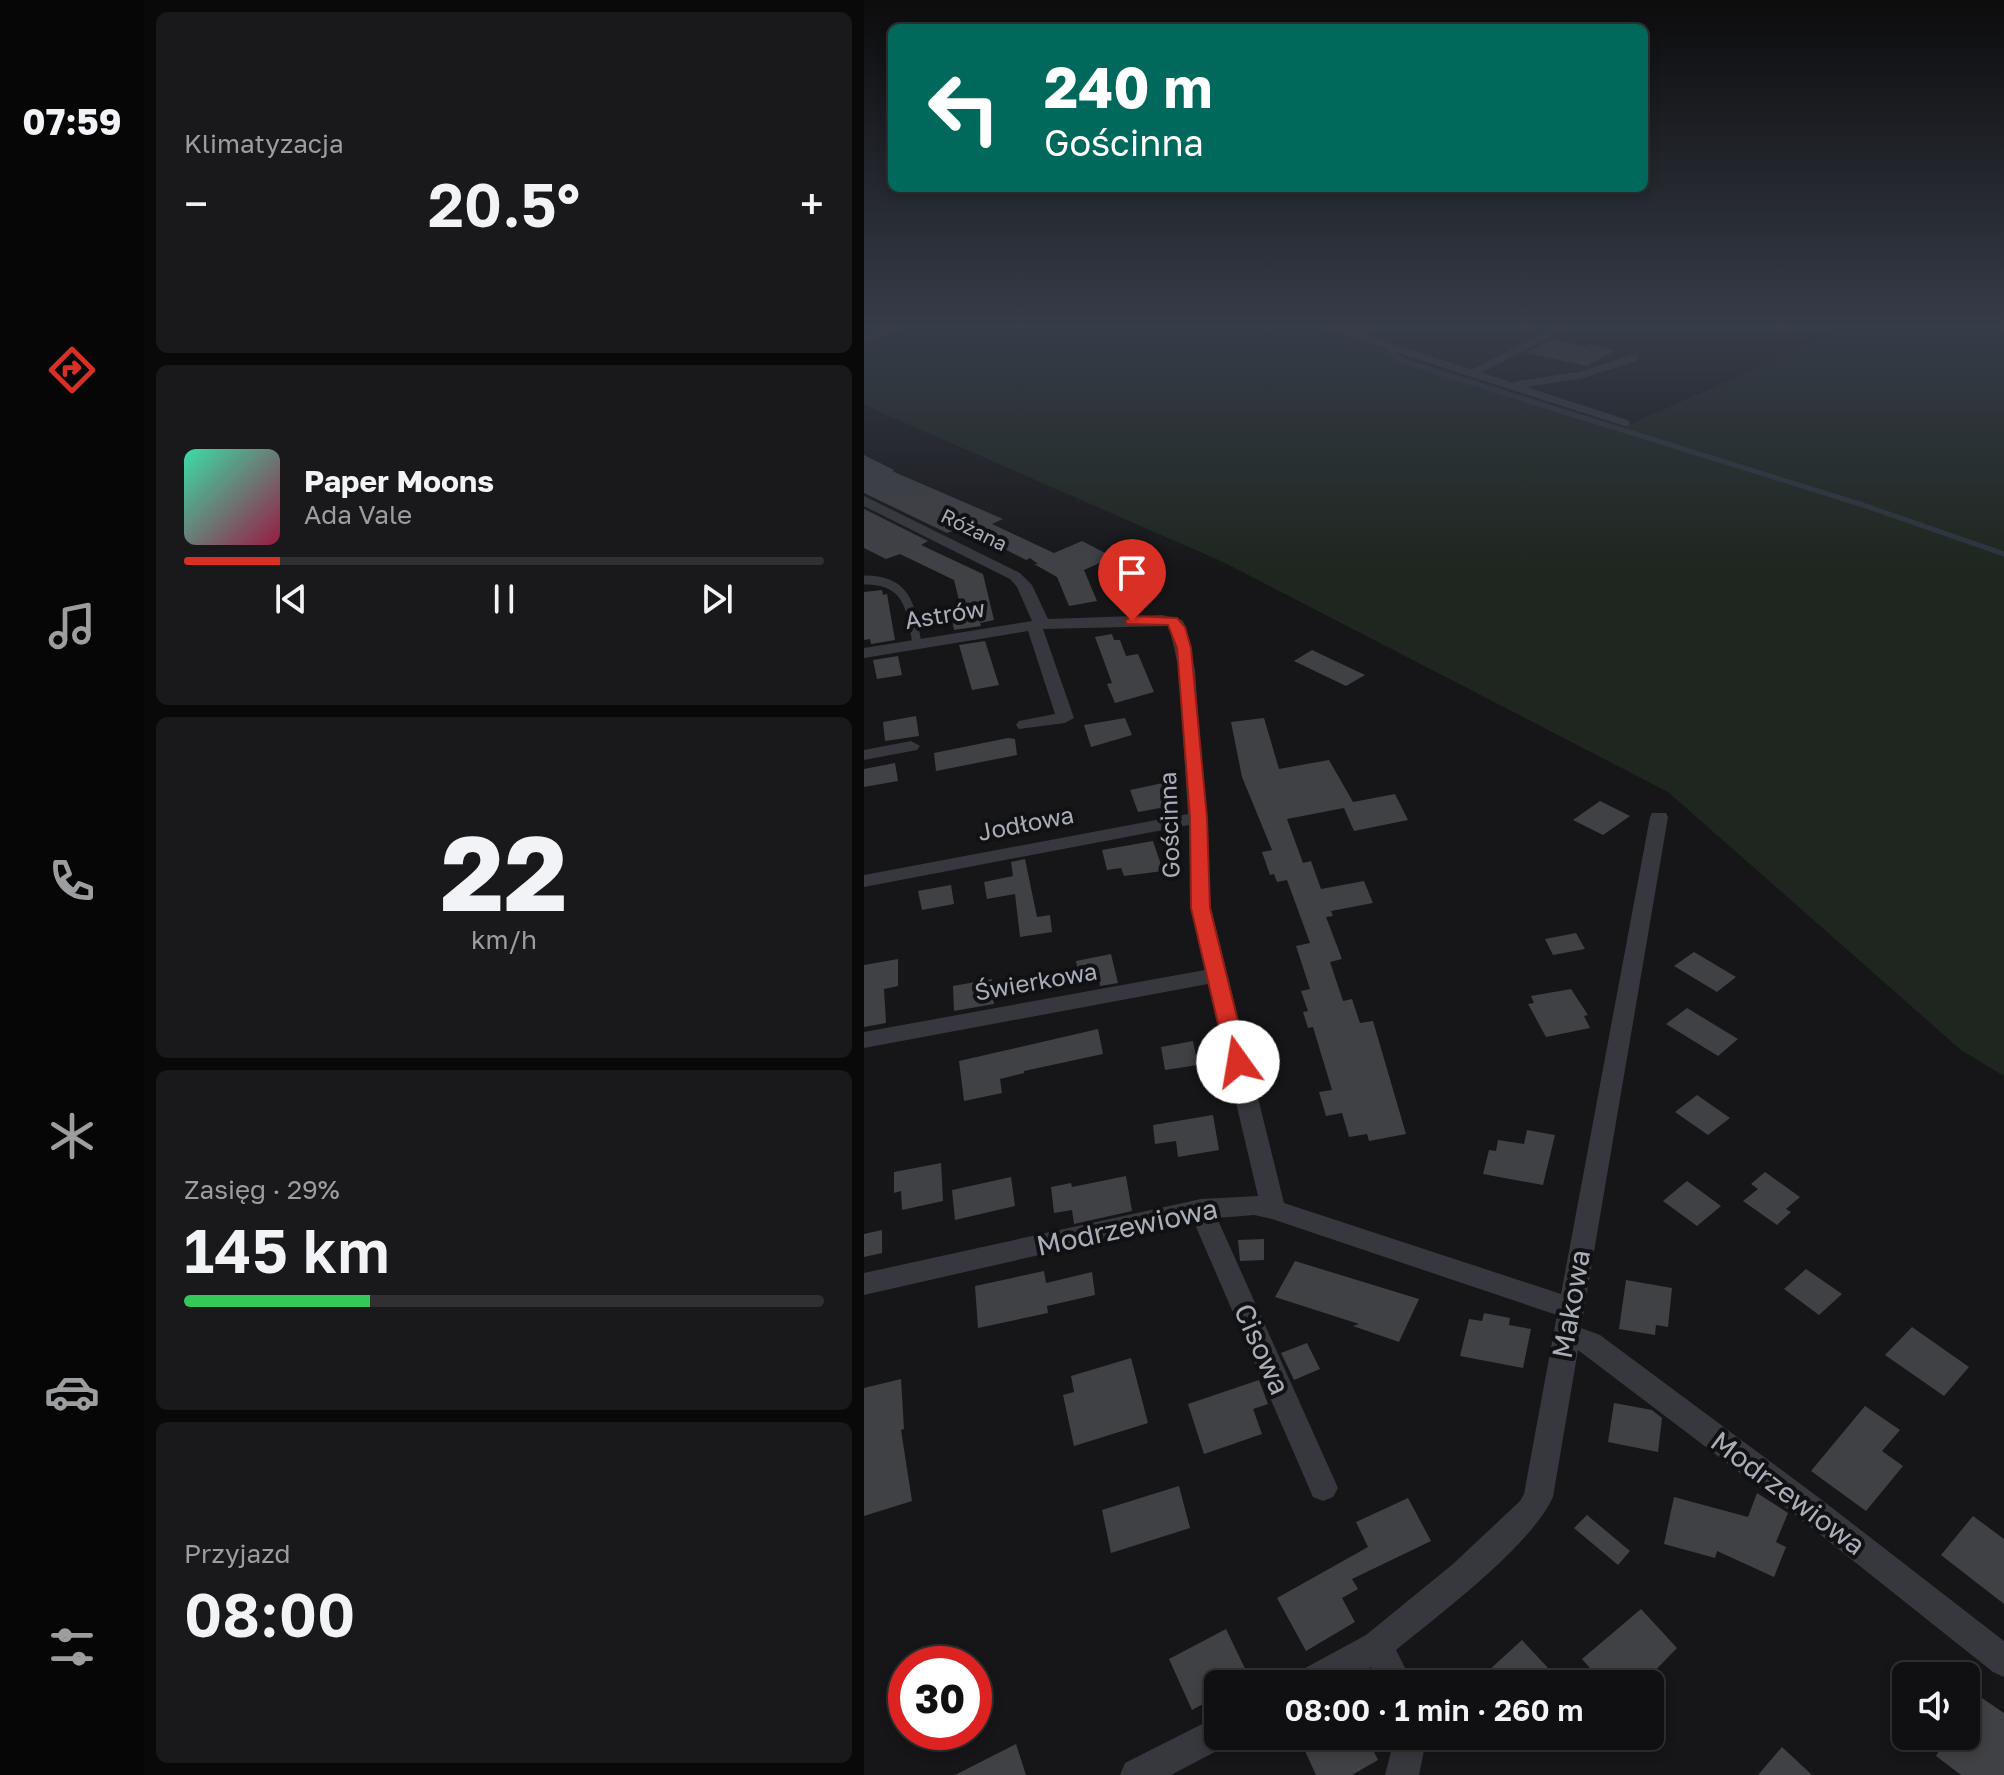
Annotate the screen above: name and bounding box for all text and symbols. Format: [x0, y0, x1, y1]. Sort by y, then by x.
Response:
text: 240 m [1044, 53, 1213, 120]
icon: left [912, 56, 1016, 160]
text: 07:59 [22, 100, 122, 143]
text: Gościnna [1044, 121, 1204, 164]
text: Klimatyzacja [184, 128, 344, 159]
text: 20.5° [428, 168, 580, 240]
text: − [184, 177, 208, 230]
text: + [800, 177, 824, 230]
icon: directions [44, 342, 100, 398]
text: Paper Moons [304, 463, 494, 499]
text: Ada Vale [304, 499, 412, 530]
street label: Różana [937, 503, 1011, 555]
pin [1098, 539, 1166, 621]
icon: arrive [1110, 551, 1154, 595]
icon: previous [269, 577, 313, 621]
icon: pause [482, 577, 526, 621]
icon: next [695, 577, 739, 621]
street label: Astrów [902, 593, 987, 634]
icon: music [44, 598, 100, 654]
street label: Gościnna [1152, 771, 1185, 879]
street label: Jodłowa [975, 799, 1076, 846]
text: 22 [441, 809, 567, 934]
icon: phone [44, 853, 100, 909]
text: km/h [471, 924, 537, 955]
street label: Świerkowa [972, 955, 1099, 1006]
position arrow [1196, 1020, 1280, 1104]
icon: climate [44, 1108, 100, 1164]
text: Zasięg · 29% [184, 1174, 340, 1205]
street label: Modrzewiowa [1033, 1191, 1220, 1262]
text: 145 km [184, 1214, 390, 1286]
street label: Makowa [1545, 1247, 1596, 1361]
street label: Cisowa [1228, 1298, 1297, 1399]
icon: car [44, 1364, 100, 1420]
street label: Modrzewiowa [1705, 1424, 1872, 1561]
text: Przyjazd [184, 1538, 290, 1569]
text: 08:00 [184, 1578, 355, 1650]
icon: filters [44, 1619, 100, 1675]
speed limit sign: 30 [888, 1646, 992, 1750]
map controls [1892, 1662, 1980, 1750]
button: sound [1892, 1662, 1980, 1750]
text: 08:00 · 1 min · 260 m [1284, 1692, 1584, 1728]

